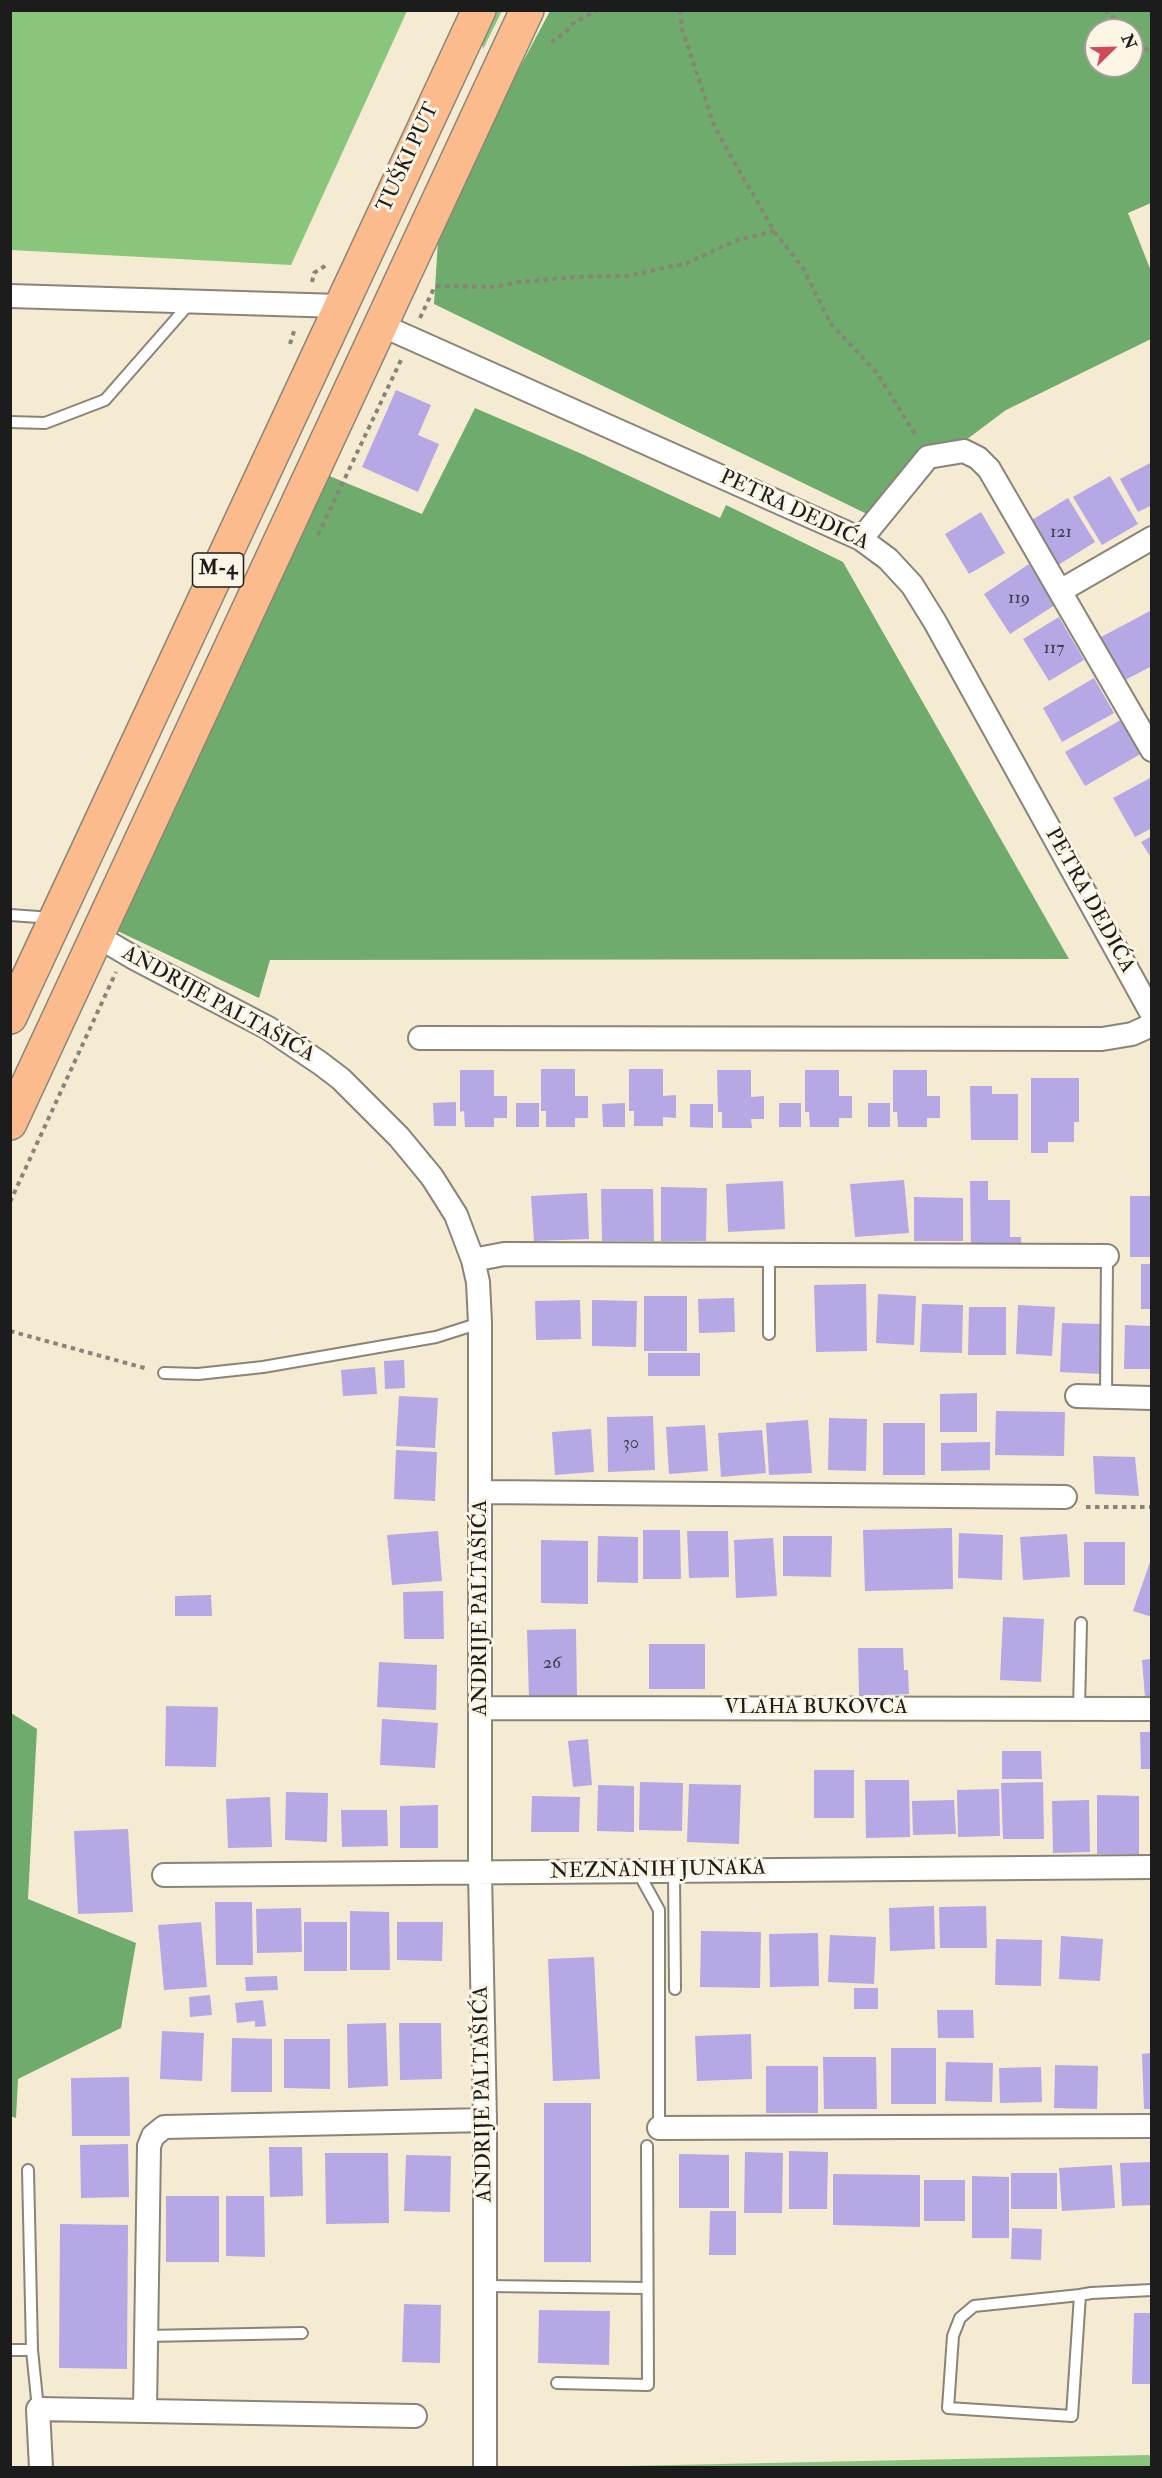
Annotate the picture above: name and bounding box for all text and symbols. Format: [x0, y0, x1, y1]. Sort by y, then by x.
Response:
north arrow [1084, 18, 1144, 78]
text: N [1117, 31, 1141, 52]
street label: TUŠKI PUT [373, 99, 445, 217]
street label: PETRA DEDIĆA [715, 465, 873, 557]
house number: 121 [1050, 522, 1072, 544]
road number: M-4 [192, 553, 244, 587]
house number: 119 [1008, 588, 1030, 610]
house number: 117 [1043, 638, 1065, 660]
street label: PETRA DEDIĆA [1039, 824, 1139, 978]
street label: ANDRIJE PALTAŠIĆA [117, 941, 319, 1069]
house number: 30 [623, 1433, 639, 1455]
street label: ANDRIJE PALTAŠIĆA [468, 1500, 494, 1716]
house number: 26 [543, 1653, 561, 1675]
street label: VLAHA BUKOVCA [724, 1695, 908, 1721]
street label: NEZNANIH JUNAKA [550, 1857, 766, 1885]
street label: ANDRIJE PALTAŠIĆA [470, 1986, 498, 2202]

